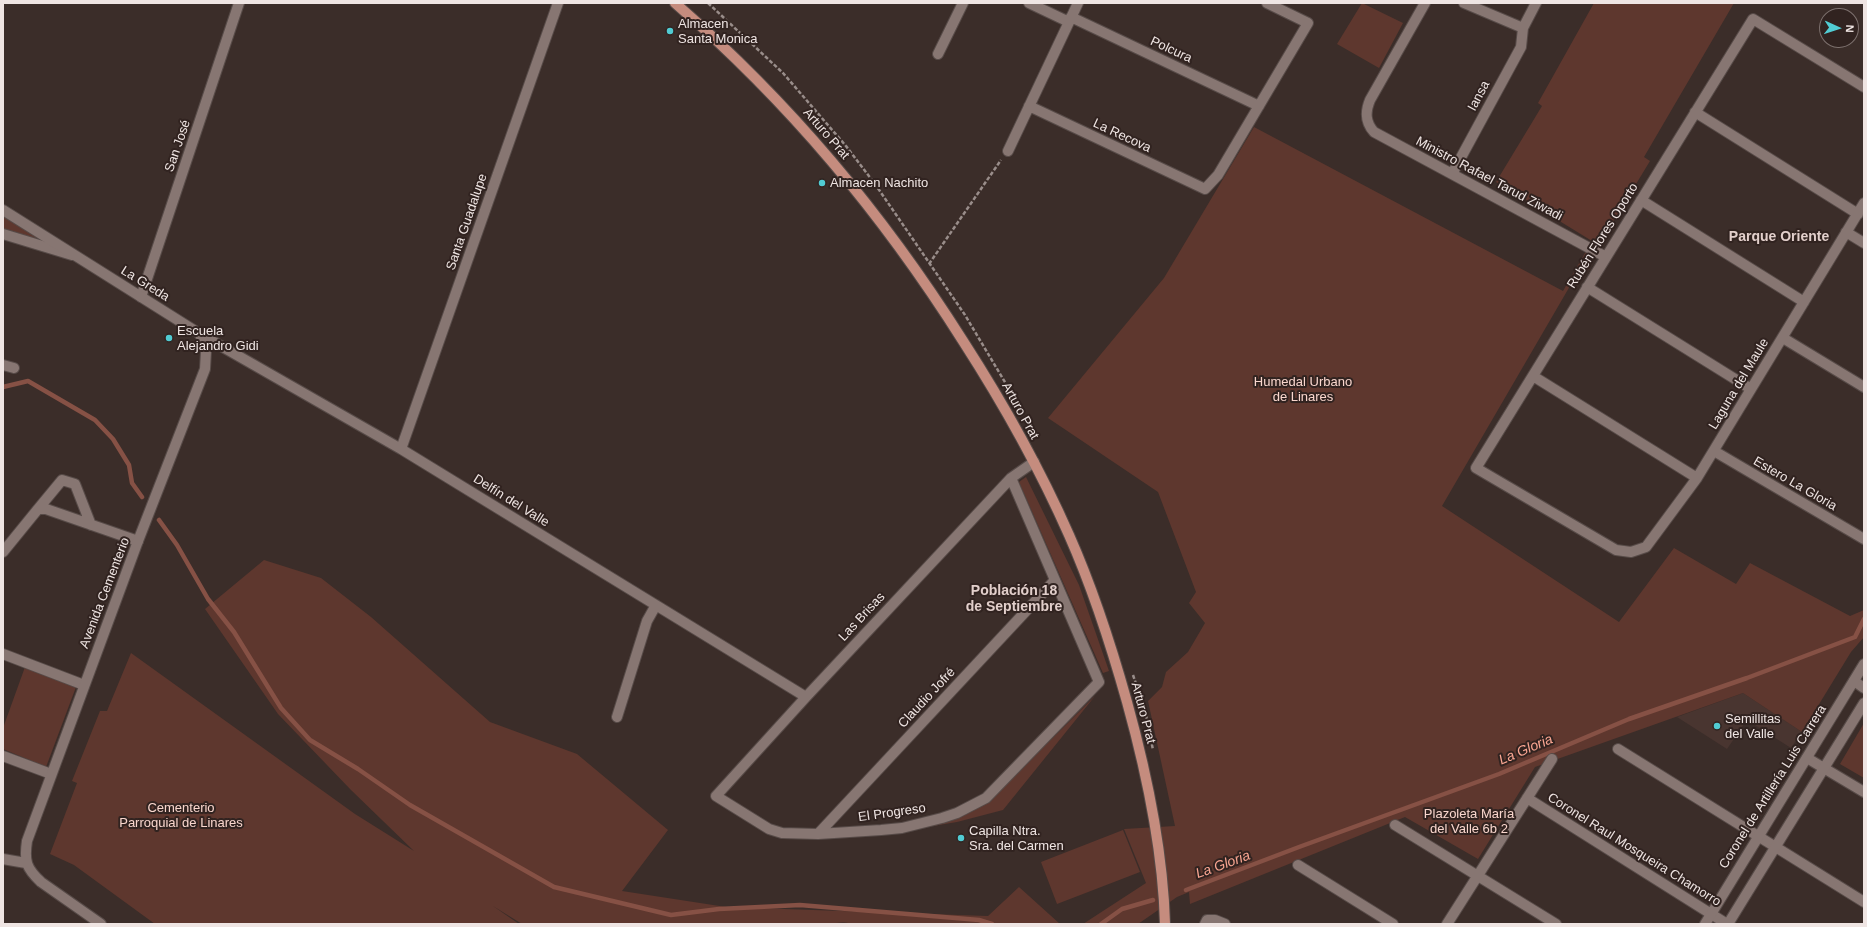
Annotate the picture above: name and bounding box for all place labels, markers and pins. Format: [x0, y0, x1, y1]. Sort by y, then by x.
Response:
place label: Almacen Santa Monica [678, 16, 757, 47]
marker: Almacen Santa Monica [665, 26, 675, 36]
place label: Almacen Nachito [830, 175, 928, 191]
marker: Almacen Nachito [817, 178, 827, 188]
place label: Escuela Alejandro Gidi [177, 323, 259, 354]
marker: Escuela Alejandro Gidi [164, 333, 174, 343]
place label: Semillitas del Valle [1725, 711, 1781, 742]
marker: Semillitas del Valle [1712, 721, 1722, 731]
place label: Capilla Ntra. Sra. del Carmen [969, 823, 1064, 854]
marker: Capilla Ntra. Sra. del Carmen [956, 833, 966, 843]

